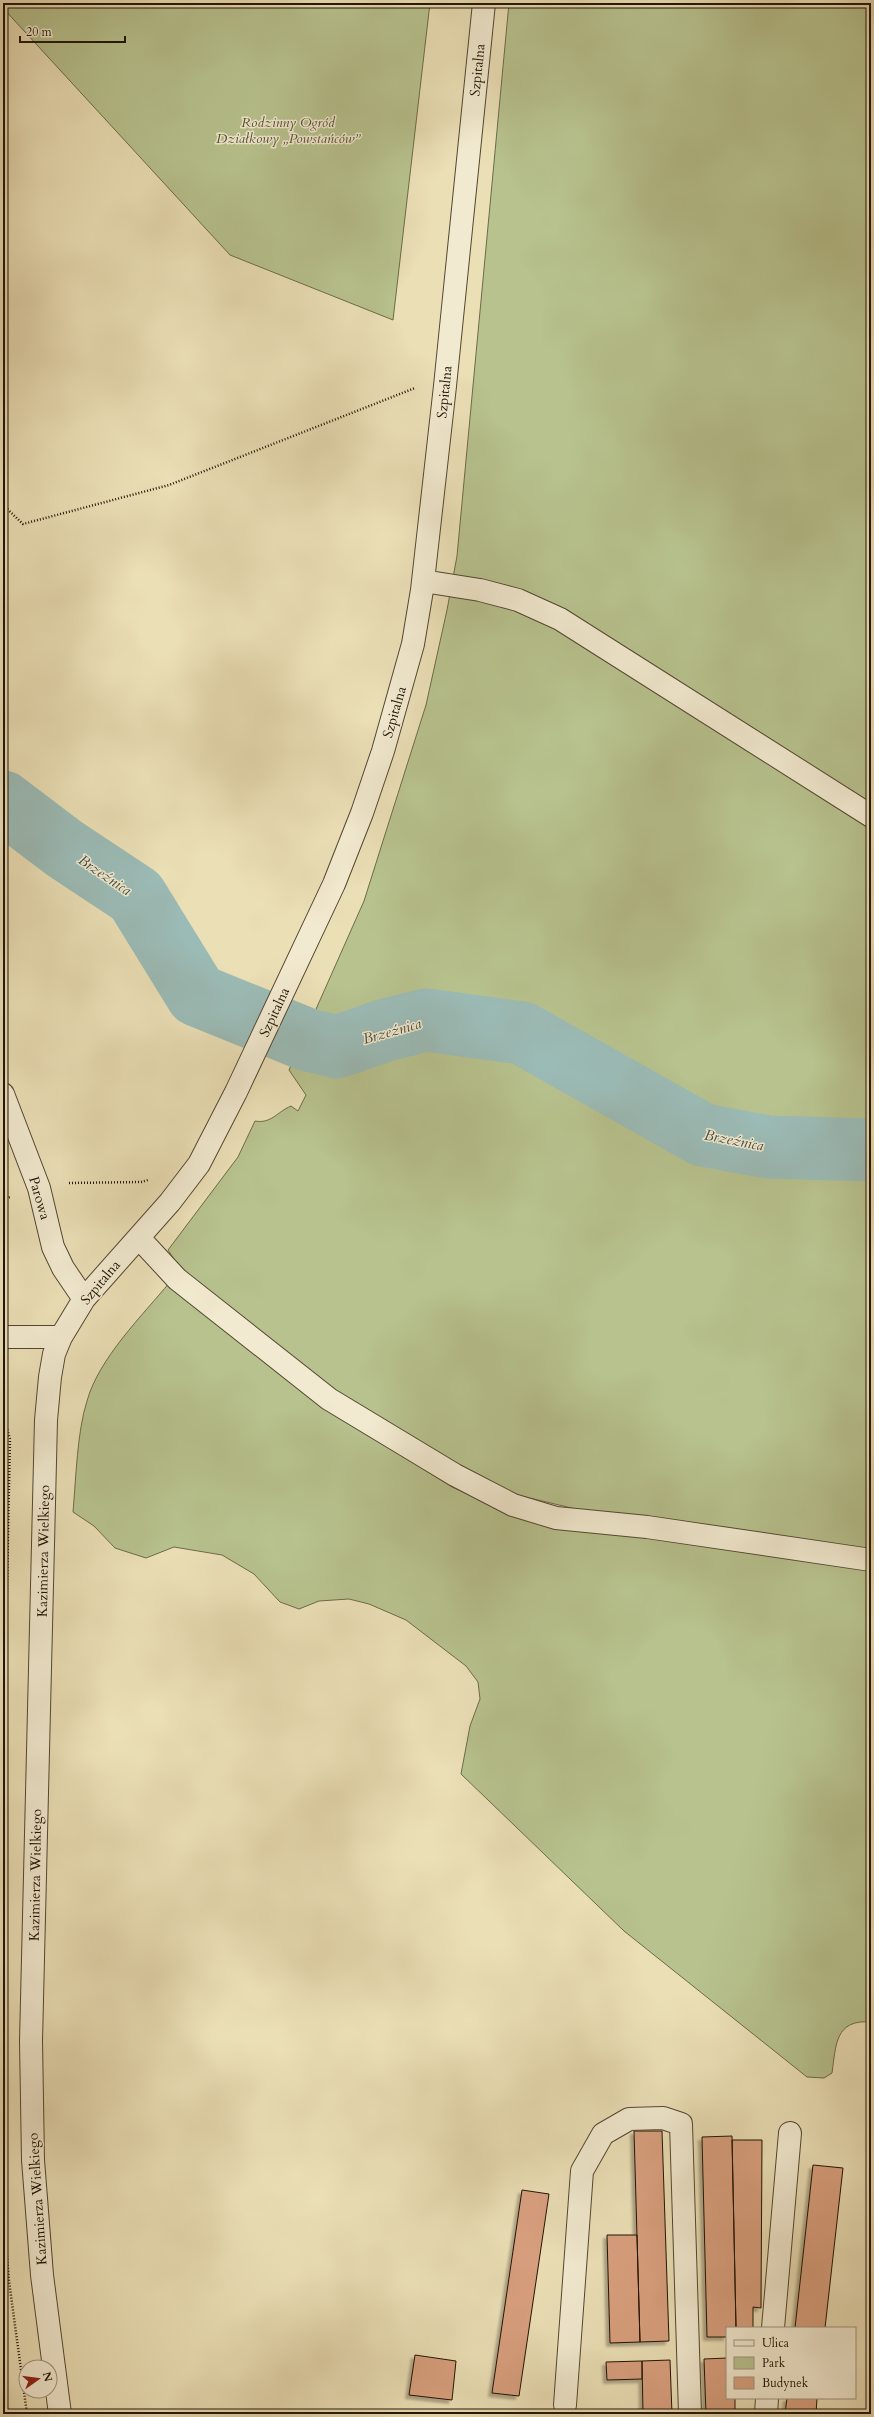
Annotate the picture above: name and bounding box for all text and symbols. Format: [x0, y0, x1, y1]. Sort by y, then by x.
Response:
scale bar [20, 18, 125, 44]
text: 20 m [26, 24, 53, 40]
street label: Szpitalna [465, 43, 490, 97]
park label: Rodzinny Ogród Działkowy „Powstańców” [216, 113, 361, 148]
street label: Szpitalna [432, 365, 457, 419]
street label: Szpitalna [378, 684, 411, 740]
water label: Brzeźnica [75, 850, 136, 900]
street label: Szpitalna [255, 984, 294, 1040]
water label: Brzeźnica [360, 1013, 424, 1049]
water label: Brzeźnica [703, 1124, 766, 1156]
street label: Parowa [24, 1174, 55, 1222]
street label: Szpitalna [76, 1256, 125, 1309]
street label: Kazimierza Wielkiego [33, 1484, 54, 1617]
street label: Kazimierza Wielkiego [25, 1808, 46, 1941]
street label: Kazimierza Wielkiego [23, 2132, 52, 2266]
legend [726, 2327, 856, 2399]
text: Ulica [762, 2335, 790, 2351]
text: Park [762, 2355, 786, 2371]
north arrow [18, 2359, 58, 2399]
text: N [39, 2370, 56, 2384]
text: Budynek [762, 2375, 809, 2391]

